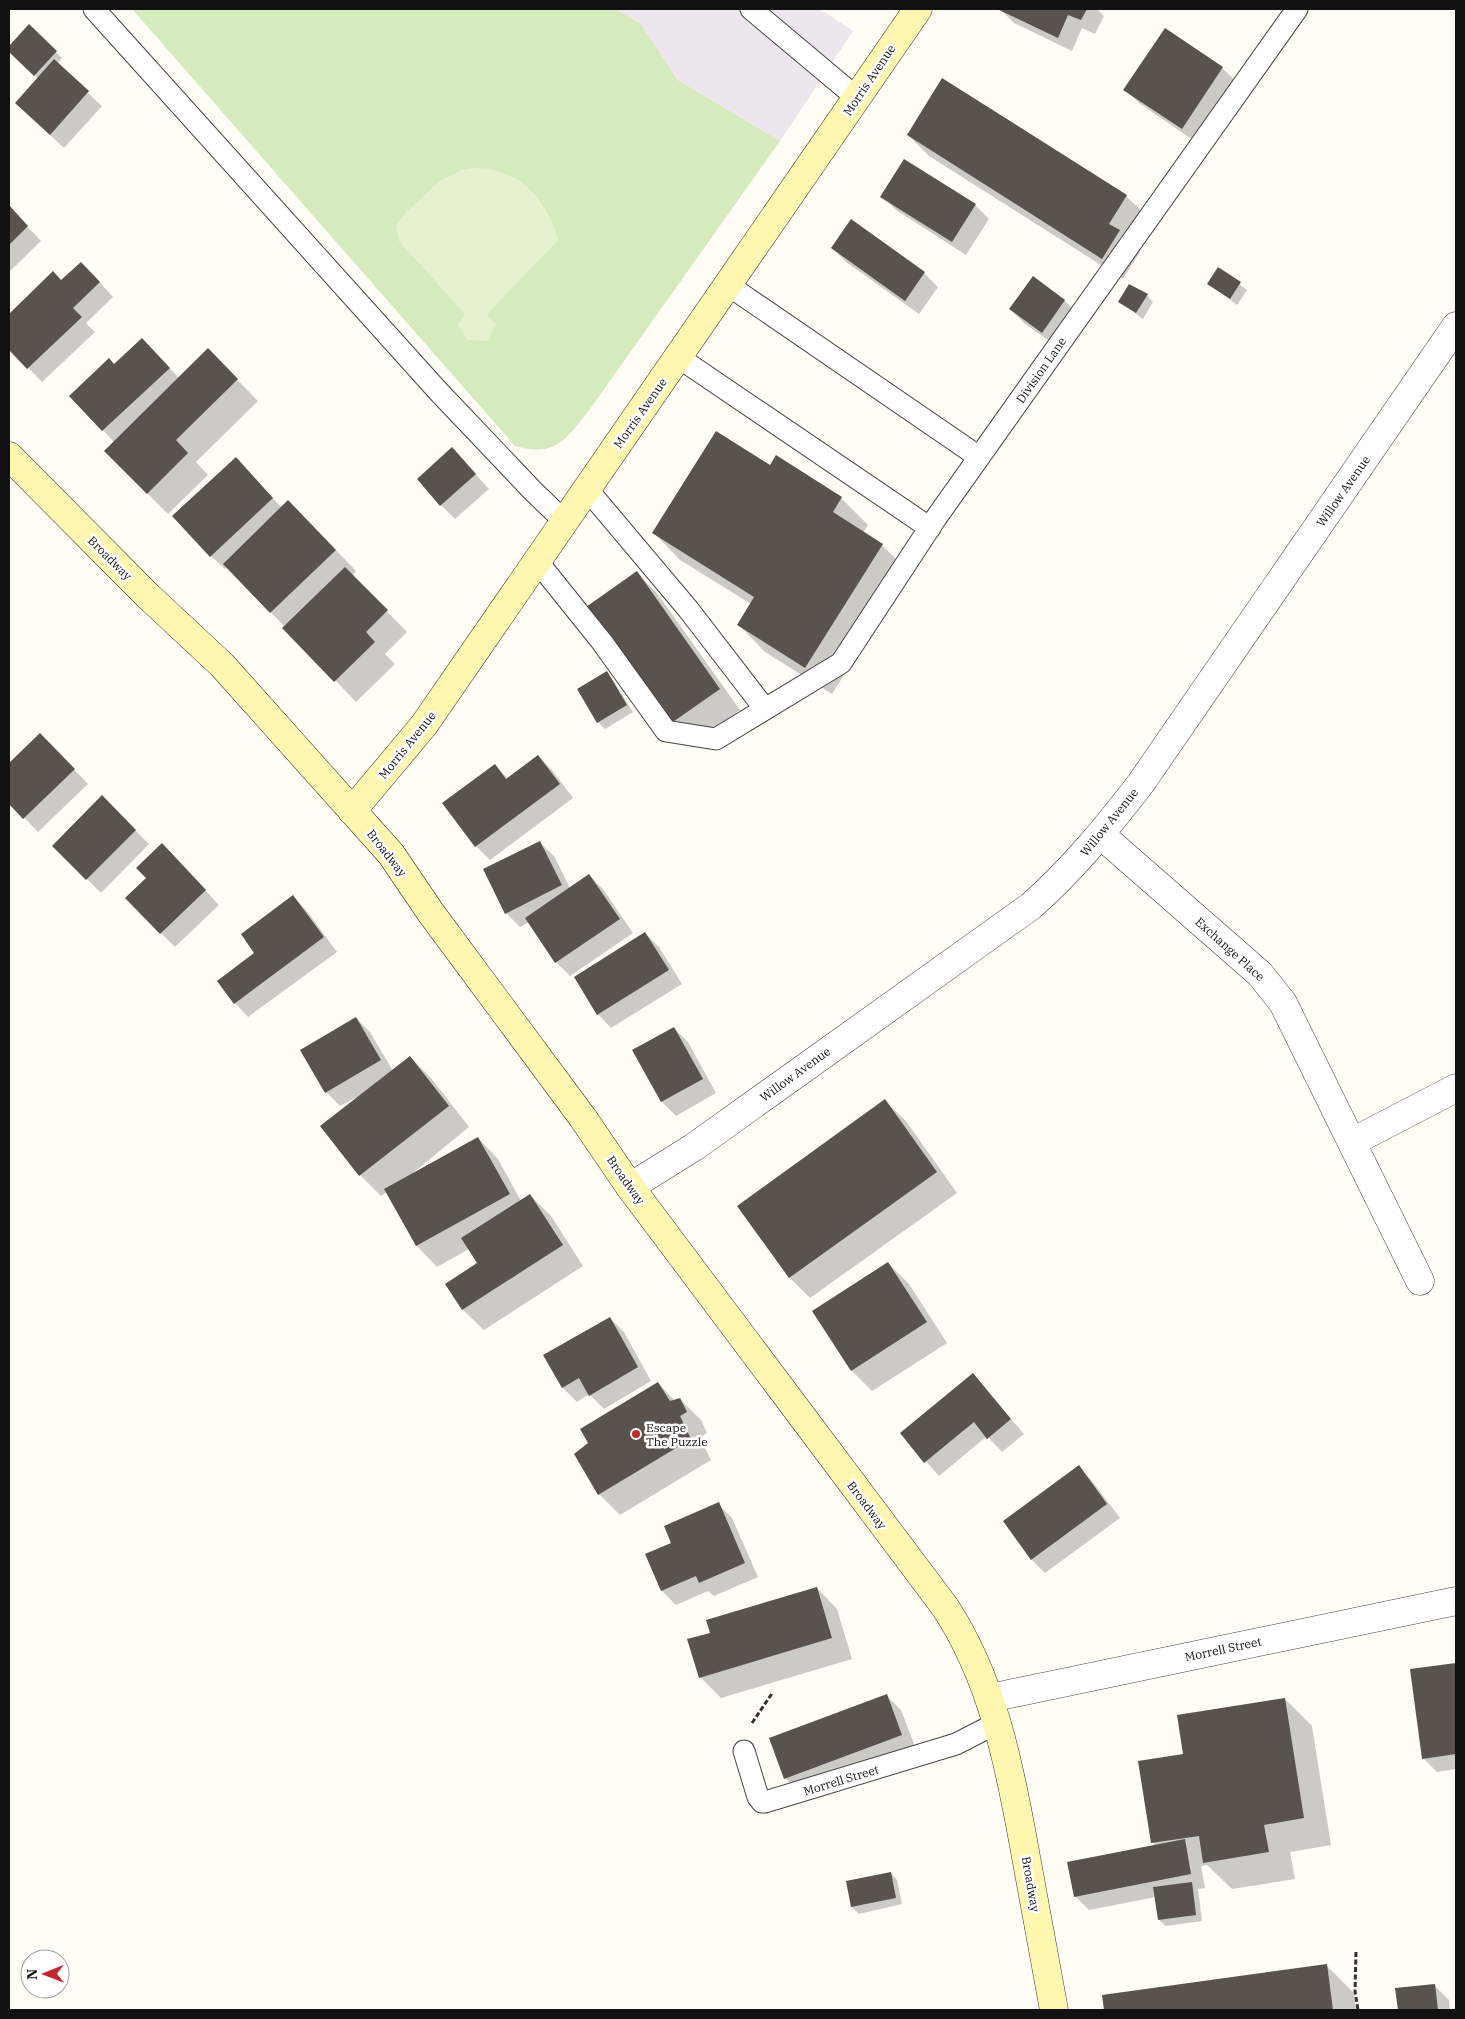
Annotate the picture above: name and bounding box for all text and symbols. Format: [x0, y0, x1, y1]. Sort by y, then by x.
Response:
street label: Morris Avenue [840, 42, 898, 118]
street label: Division Lane [1013, 334, 1069, 406]
street label: Morris Avenue [610, 375, 670, 451]
street label: Willow Avenue [1313, 453, 1373, 529]
street label: Broadway [85, 533, 136, 584]
street label: Morris Avenue [375, 708, 439, 782]
street label: Willow Avenue [1077, 785, 1141, 859]
street label: Broadway [364, 826, 411, 880]
street label: Exchange Place [1192, 914, 1268, 984]
street label: Willow Avenue [757, 1043, 833, 1105]
street label: Broadway [604, 1153, 649, 1208]
place label: Escape The Puzzle [646, 1420, 708, 1449]
marker: Escape The Puzzle [630, 1428, 642, 1440]
street label: Broadway [844, 1478, 890, 1532]
street label: Morrell Street [1183, 1634, 1263, 1664]
street label: Morrell Street [802, 1761, 880, 1799]
street label: Broadway [1019, 1855, 1043, 1914]
north arrow [20, 1949, 70, 1999]
text: N [23, 1969, 41, 1980]

